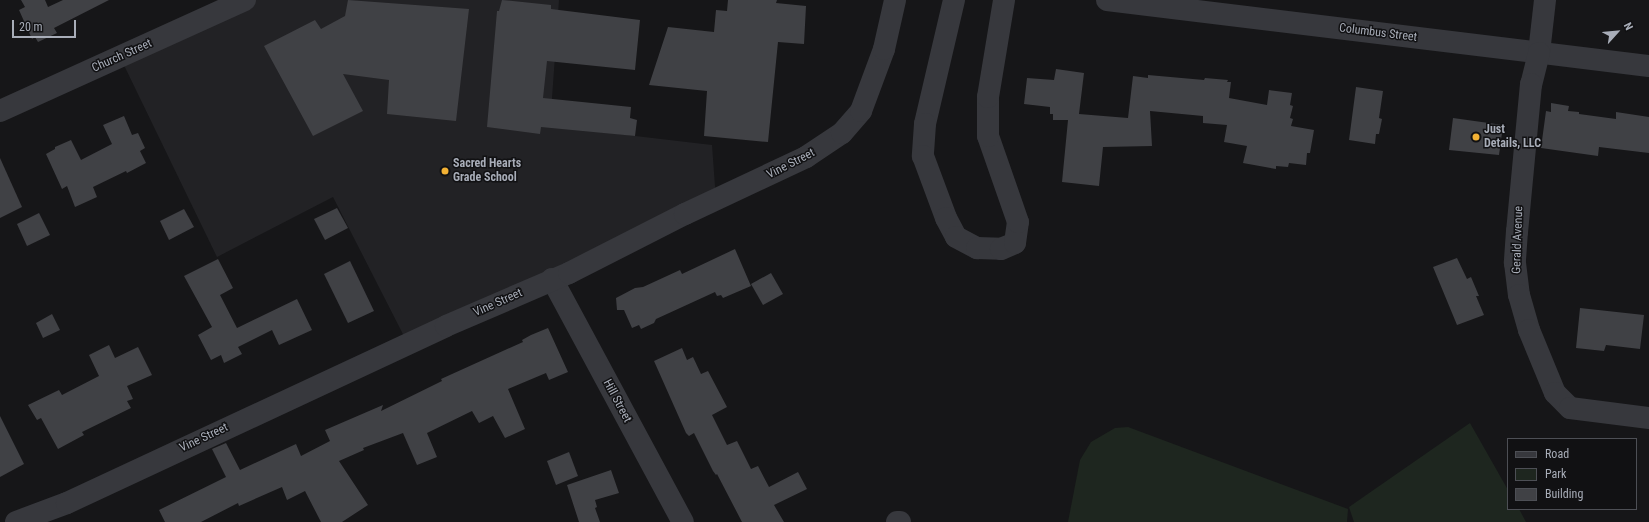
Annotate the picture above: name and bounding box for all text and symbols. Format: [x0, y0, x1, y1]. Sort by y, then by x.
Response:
scale bar [14, 12, 78, 38]
north arrow [1597, 12, 1637, 52]
text: 20 m [19, 20, 43, 34]
text: N [1621, 20, 1635, 32]
street label: Columbus Street [1338, 21, 1418, 45]
street label: Church Street [90, 36, 154, 76]
place label: Just Details, LLC [1484, 123, 1541, 151]
marker: Just Details, LLC [1471, 132, 1481, 142]
street label: Vine Street [765, 146, 817, 182]
place label: Sacred Hearts Grade School [453, 157, 521, 185]
marker: Sacred Hearts Grade School [440, 166, 450, 176]
street label: Gerald Avenue [1510, 206, 1526, 274]
street label: Vine Street [471, 286, 525, 320]
street label: Hill Street [600, 377, 634, 425]
street label: Vine Street [177, 421, 231, 455]
legend [1507, 438, 1637, 510]
text: Road [1545, 447, 1569, 461]
text: Park [1545, 467, 1566, 481]
text: Building [1545, 487, 1583, 501]

